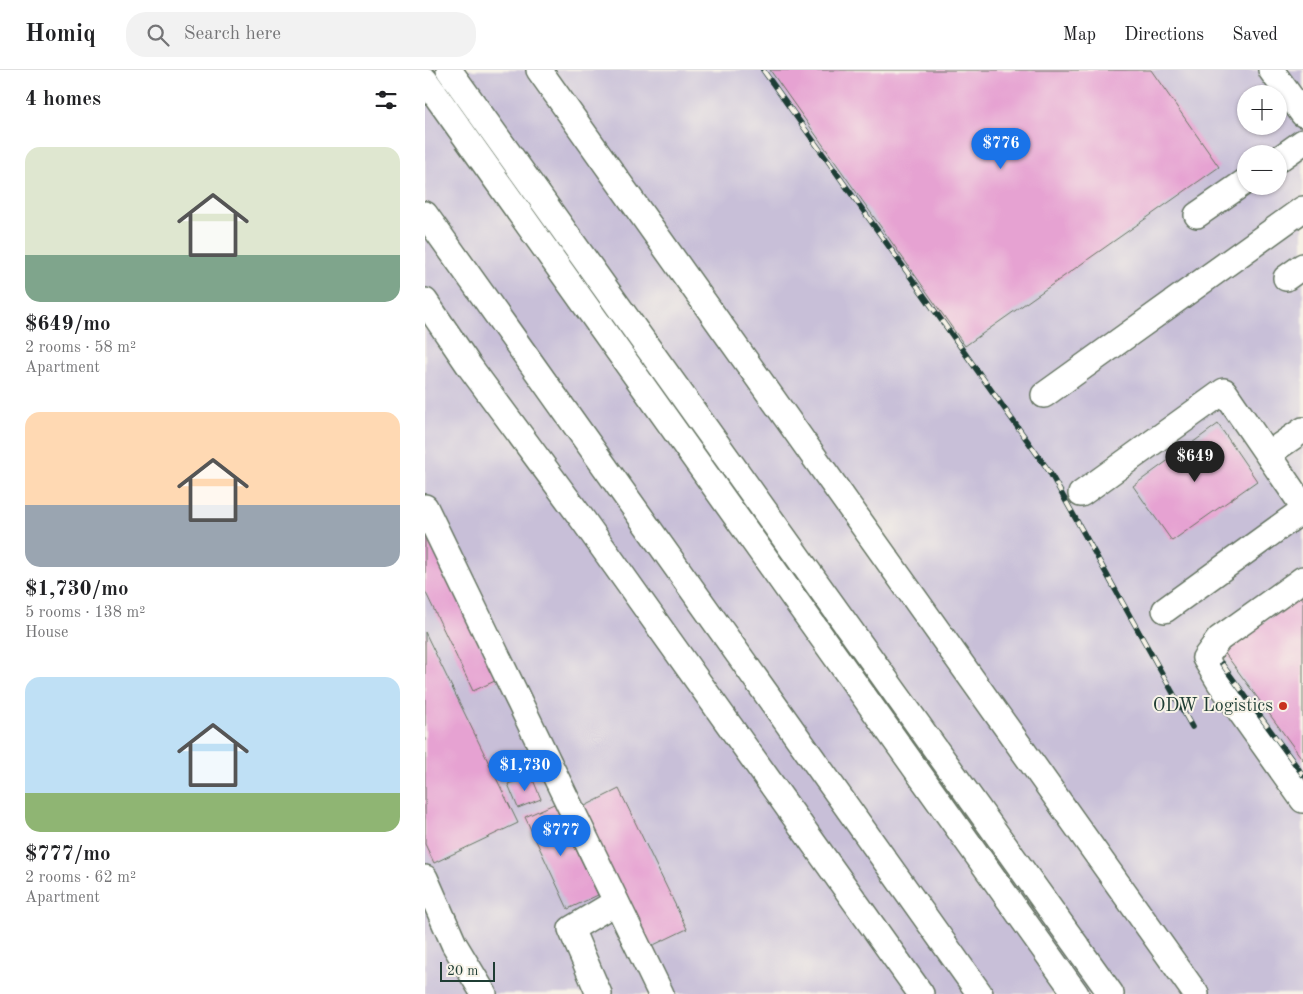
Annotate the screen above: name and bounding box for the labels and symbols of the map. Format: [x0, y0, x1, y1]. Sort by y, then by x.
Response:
pin: $776 [971, 128, 1031, 170]
pin: $649 [1165, 440, 1225, 483]
place label: ODW Logistics [1153, 697, 1273, 715]
marker: ODW Logistics [1277, 700, 1289, 712]
pin: $1,730 [484, 750, 566, 792]
pin: $777 [531, 814, 591, 857]
scale bar [440, 959, 495, 982]

